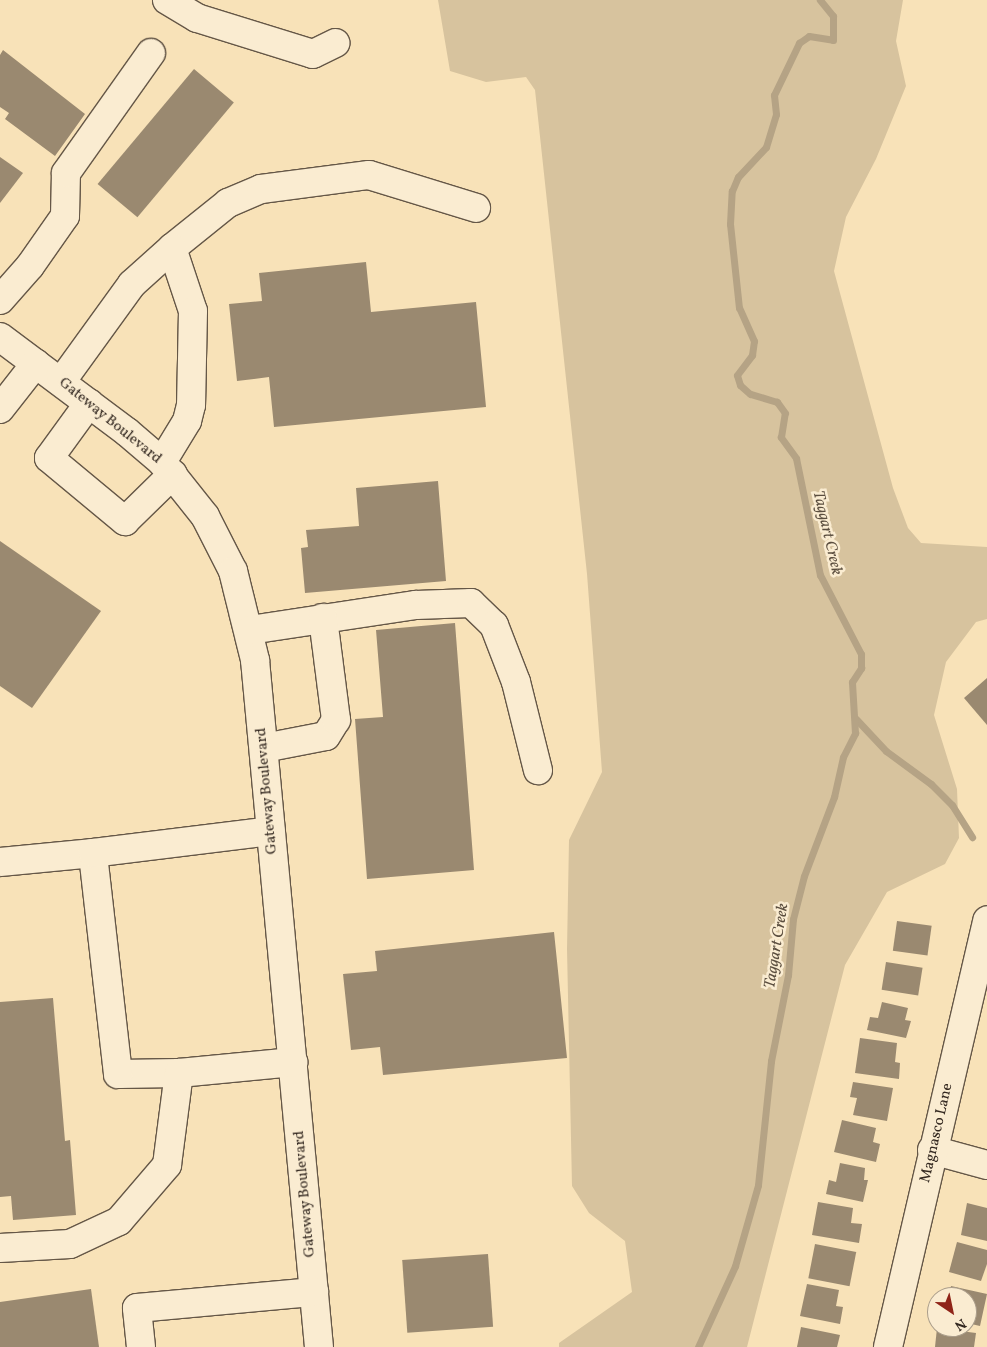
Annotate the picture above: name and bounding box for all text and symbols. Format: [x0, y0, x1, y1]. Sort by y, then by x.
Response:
street label: Gateway Boulevard [55, 374, 165, 468]
water label: Taggart Creek [808, 489, 846, 577]
street label: Gateway Boulevard [252, 727, 282, 855]
water label: Taggart Creek [761, 902, 793, 990]
street label: Magnasco Lane [917, 1081, 957, 1185]
street label: Gateway Boulevard [290, 1130, 320, 1258]
north arrow [927, 1287, 977, 1337]
text: N [951, 1313, 970, 1335]

